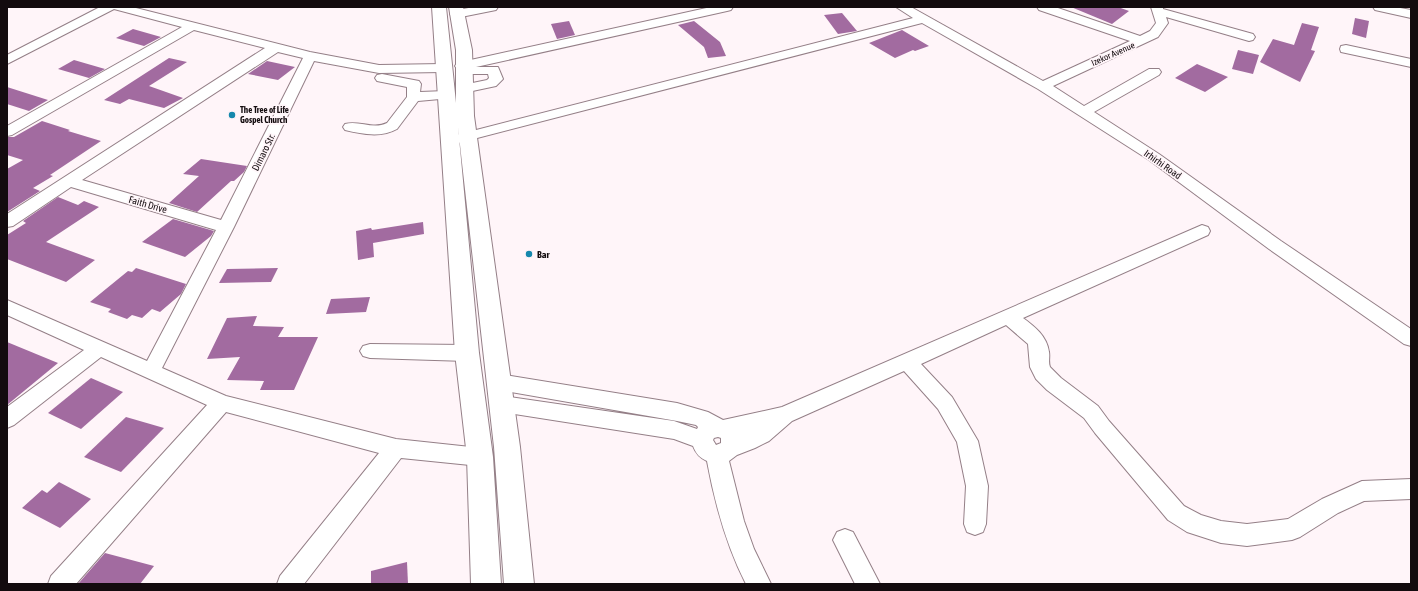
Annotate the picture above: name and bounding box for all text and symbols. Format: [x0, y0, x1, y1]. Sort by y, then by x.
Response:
street label: Izekor Avenue [1090, 40, 1136, 68]
place label: The Tree of Life Gospel Church [240, 105, 289, 125]
marker: The Tree of Life Gospel Church [227, 110, 237, 120]
street label: Dimaro Str. [250, 132, 277, 173]
street label: Irhirhi Road [1142, 148, 1184, 181]
street label: Faith Drive [127, 194, 169, 215]
marker: Bar [524, 249, 534, 259]
place label: Bar [537, 249, 550, 260]

